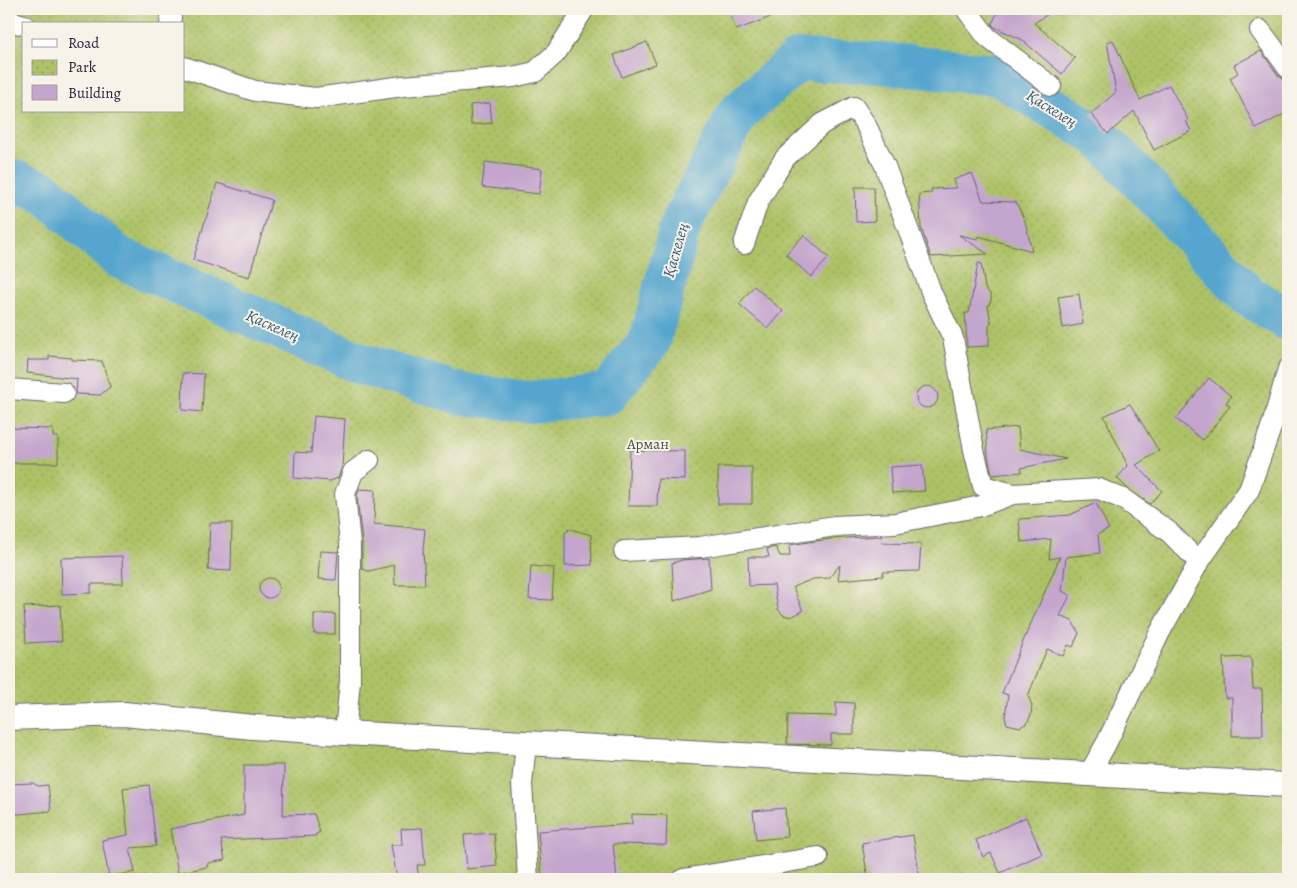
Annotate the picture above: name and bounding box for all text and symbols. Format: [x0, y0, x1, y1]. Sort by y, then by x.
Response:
legend [22, 22, 185, 112]
text: Road [68, 33, 100, 53]
text: Park [68, 57, 97, 77]
text: Building [68, 83, 121, 103]
water label: Қаскелең [1022, 85, 1081, 133]
water label: Қаскелең [658, 220, 694, 280]
water label: Қаскелең [243, 305, 303, 347]
park label: Арман [626, 434, 669, 454]

